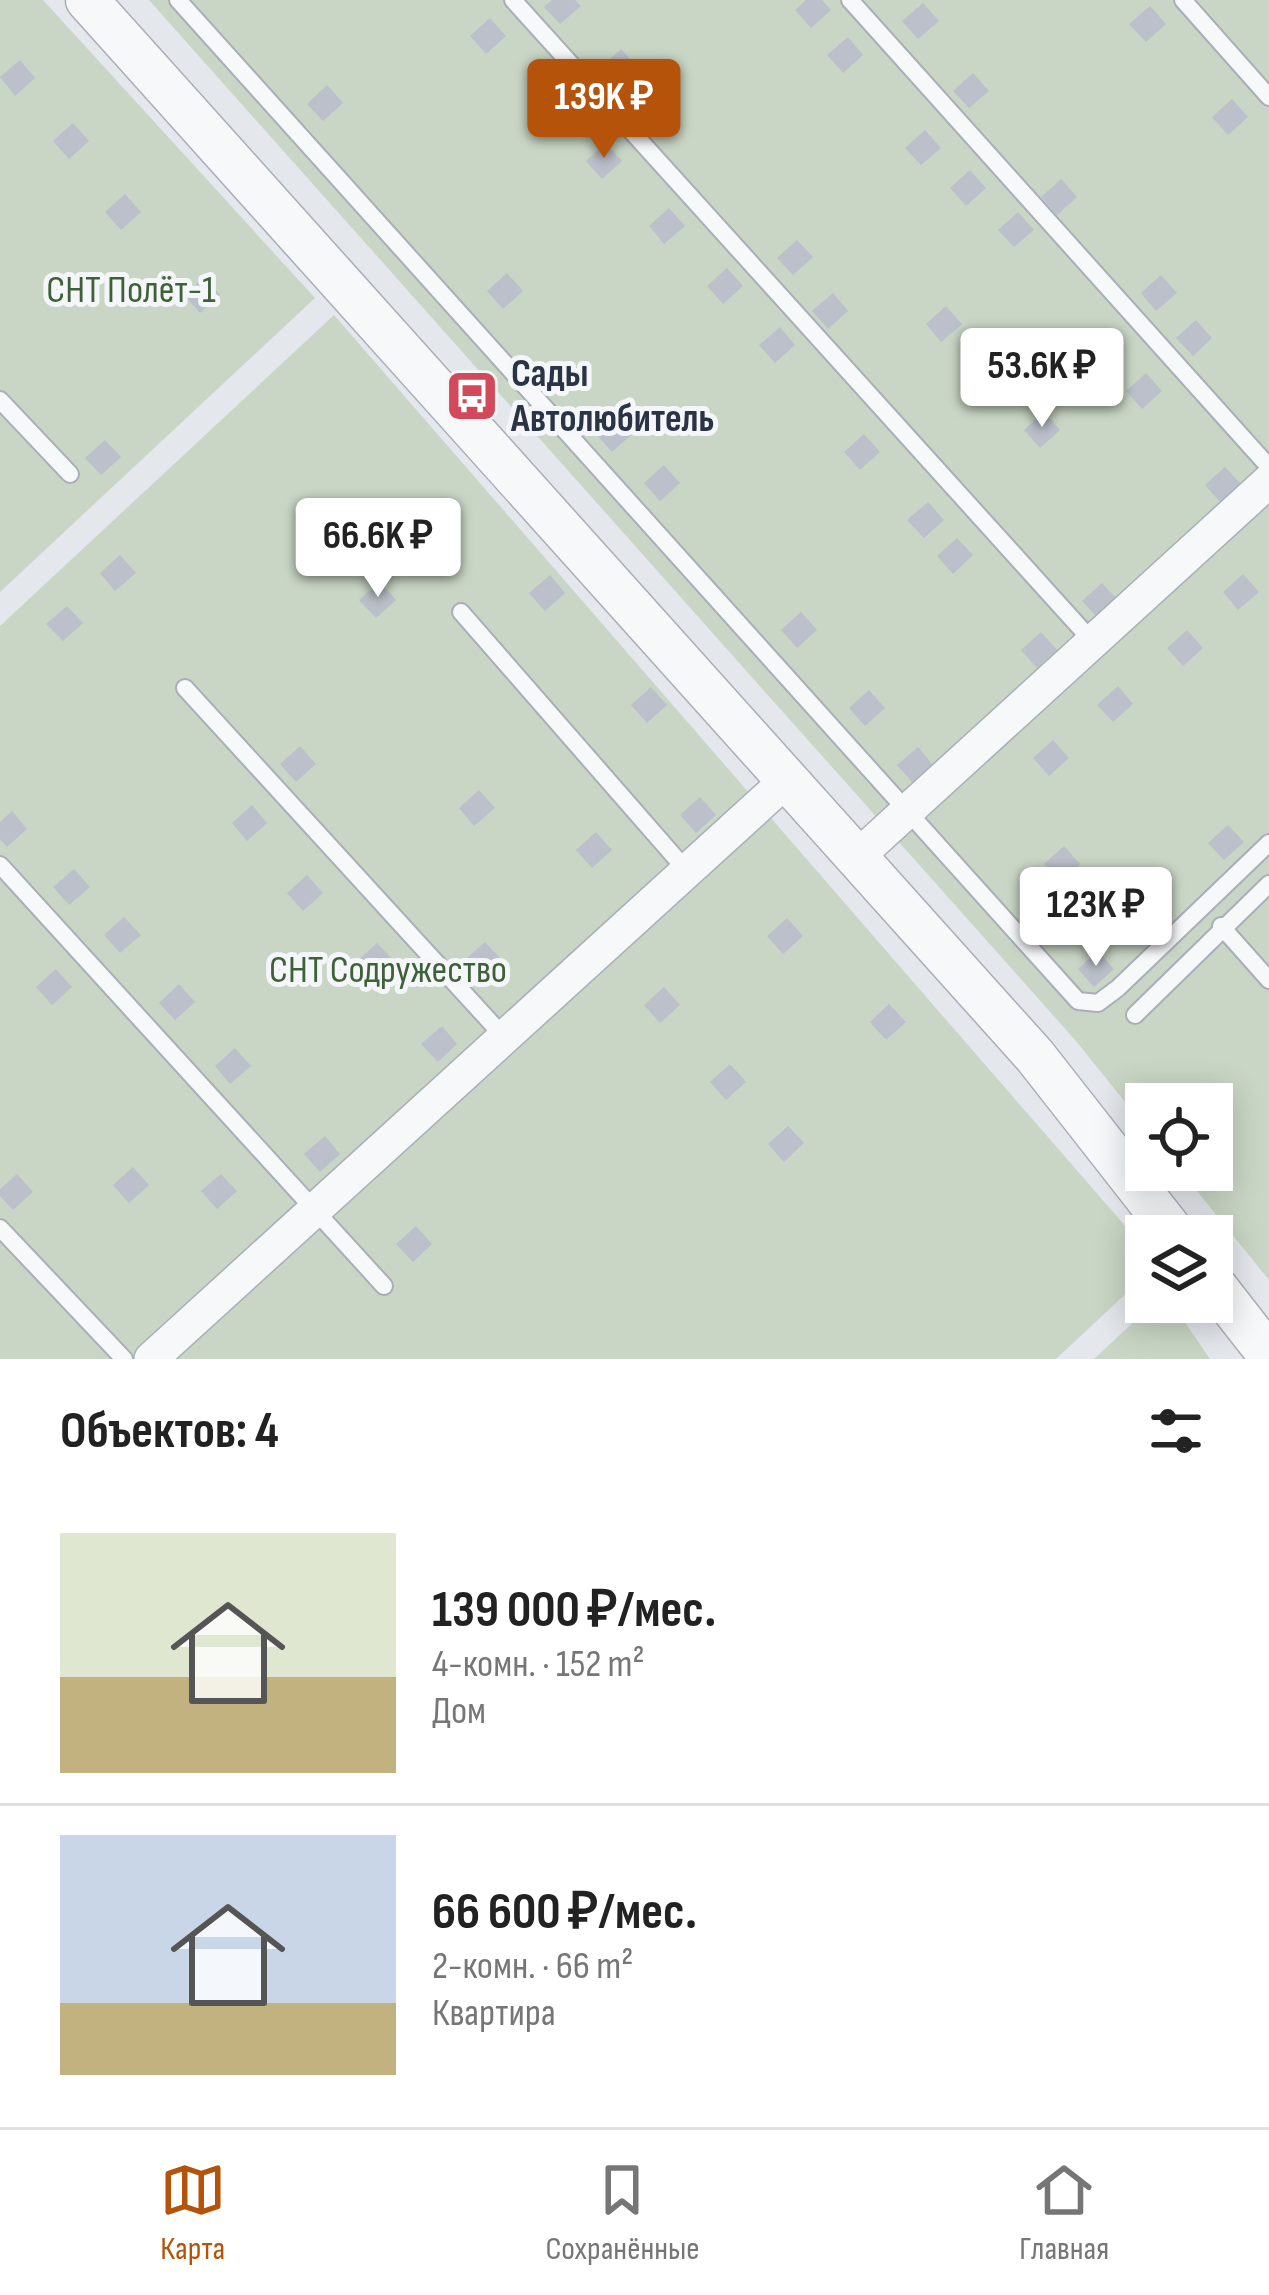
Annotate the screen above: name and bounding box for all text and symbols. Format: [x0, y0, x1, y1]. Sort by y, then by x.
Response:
pin: 139K ₽ [506, 59, 702, 161]
text: 139K ₽ [554, 74, 654, 121]
park label: СНТ Полёт-1 [46, 267, 216, 314]
pin: 53.6K ₽ [931, 328, 1153, 430]
text: 53.6K ₽ [987, 343, 1097, 390]
place label: Сады Автолюбитель [510, 351, 714, 443]
bus stop icon: Сады Автолюбитель [444, 368, 500, 424]
pin: 66.6K ₽ [267, 498, 489, 600]
text: 66.6K ₽ [323, 513, 433, 560]
pin: 123K ₽ [998, 867, 1194, 969]
text: 123K ₽ [1047, 882, 1145, 929]
park label: СНТ Содружество [269, 947, 507, 994]
map controls [1125, 1083, 1233, 1323]
button: locate [1125, 1083, 1233, 1191]
button: layers [1125, 1215, 1233, 1323]
icon: filters [1143, 1398, 1209, 1464]
text: Объектов: 4 [60, 1401, 279, 1462]
text: 139 000 ₽/мес. [432, 1580, 716, 1641]
icon: home [156, 1581, 300, 1725]
text: 4-комн. · 152 m² [432, 1641, 645, 1688]
text: Дом [432, 1688, 486, 1735]
text: 66 600 ₽/мес. [432, 1882, 697, 1943]
icon: home [156, 1883, 300, 2027]
text: 2-комн. · 66 m² [432, 1943, 633, 1990]
text: Квартира [432, 1990, 556, 2037]
tab: Карта [160, 2157, 226, 2269]
tab: Сохранённые [545, 2157, 699, 2269]
tab: Главная [1019, 2157, 1109, 2269]

